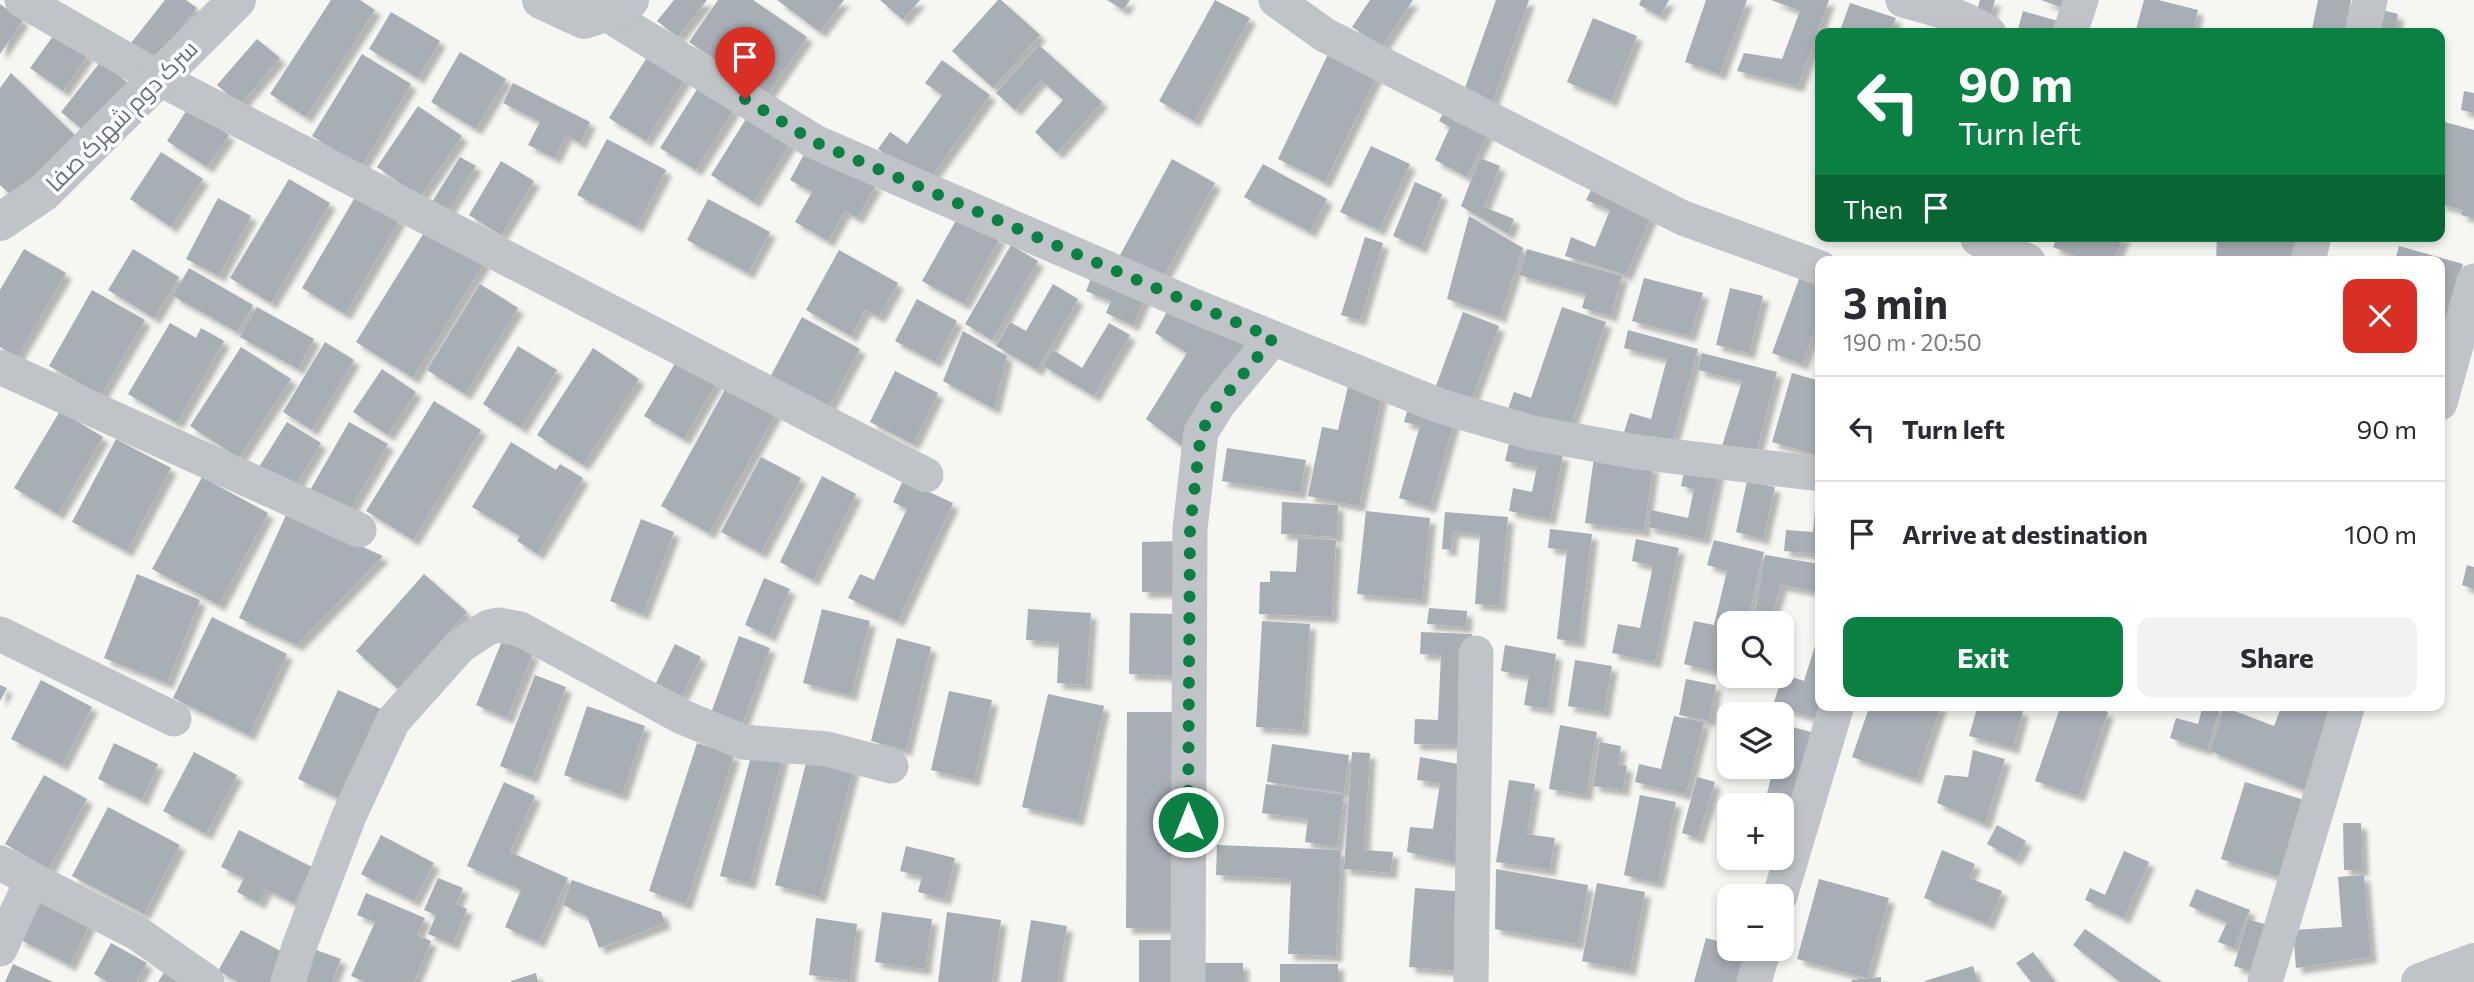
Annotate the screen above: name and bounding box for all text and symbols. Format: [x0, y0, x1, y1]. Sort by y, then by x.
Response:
pin [715, 27, 775, 99]
street label: سرک دوم شهرک صفا [39, 33, 205, 199]
icon: arrive [726, 38, 764, 76]
text: 90 m [1958, 52, 2073, 112]
icon: left [1843, 56, 1934, 147]
text: Turn left [1958, 112, 2082, 152]
icon: arrive [1917, 189, 1955, 227]
text: Then [1843, 193, 1903, 224]
text: 3 min [1843, 276, 1948, 328]
button: close [2343, 279, 2417, 353]
text: 190 m · 20:50 [1843, 328, 1982, 356]
icon: left [1843, 410, 1881, 448]
text: Turn left [1902, 413, 2005, 444]
text: 90 m [2357, 413, 2417, 444]
icon: arrive [1843, 515, 1881, 553]
text: Arrive at destination [1902, 518, 2148, 549]
text: 100 m [2344, 518, 2417, 549]
map controls [1717, 611, 1794, 961]
button: search [1717, 611, 1794, 688]
button: Exit [1843, 617, 2123, 697]
button: Share [2137, 617, 2417, 697]
button: layers [1717, 702, 1794, 779]
position arrow [1151, 785, 1225, 859]
button: + [1717, 793, 1794, 870]
button: − [1717, 884, 1794, 961]

